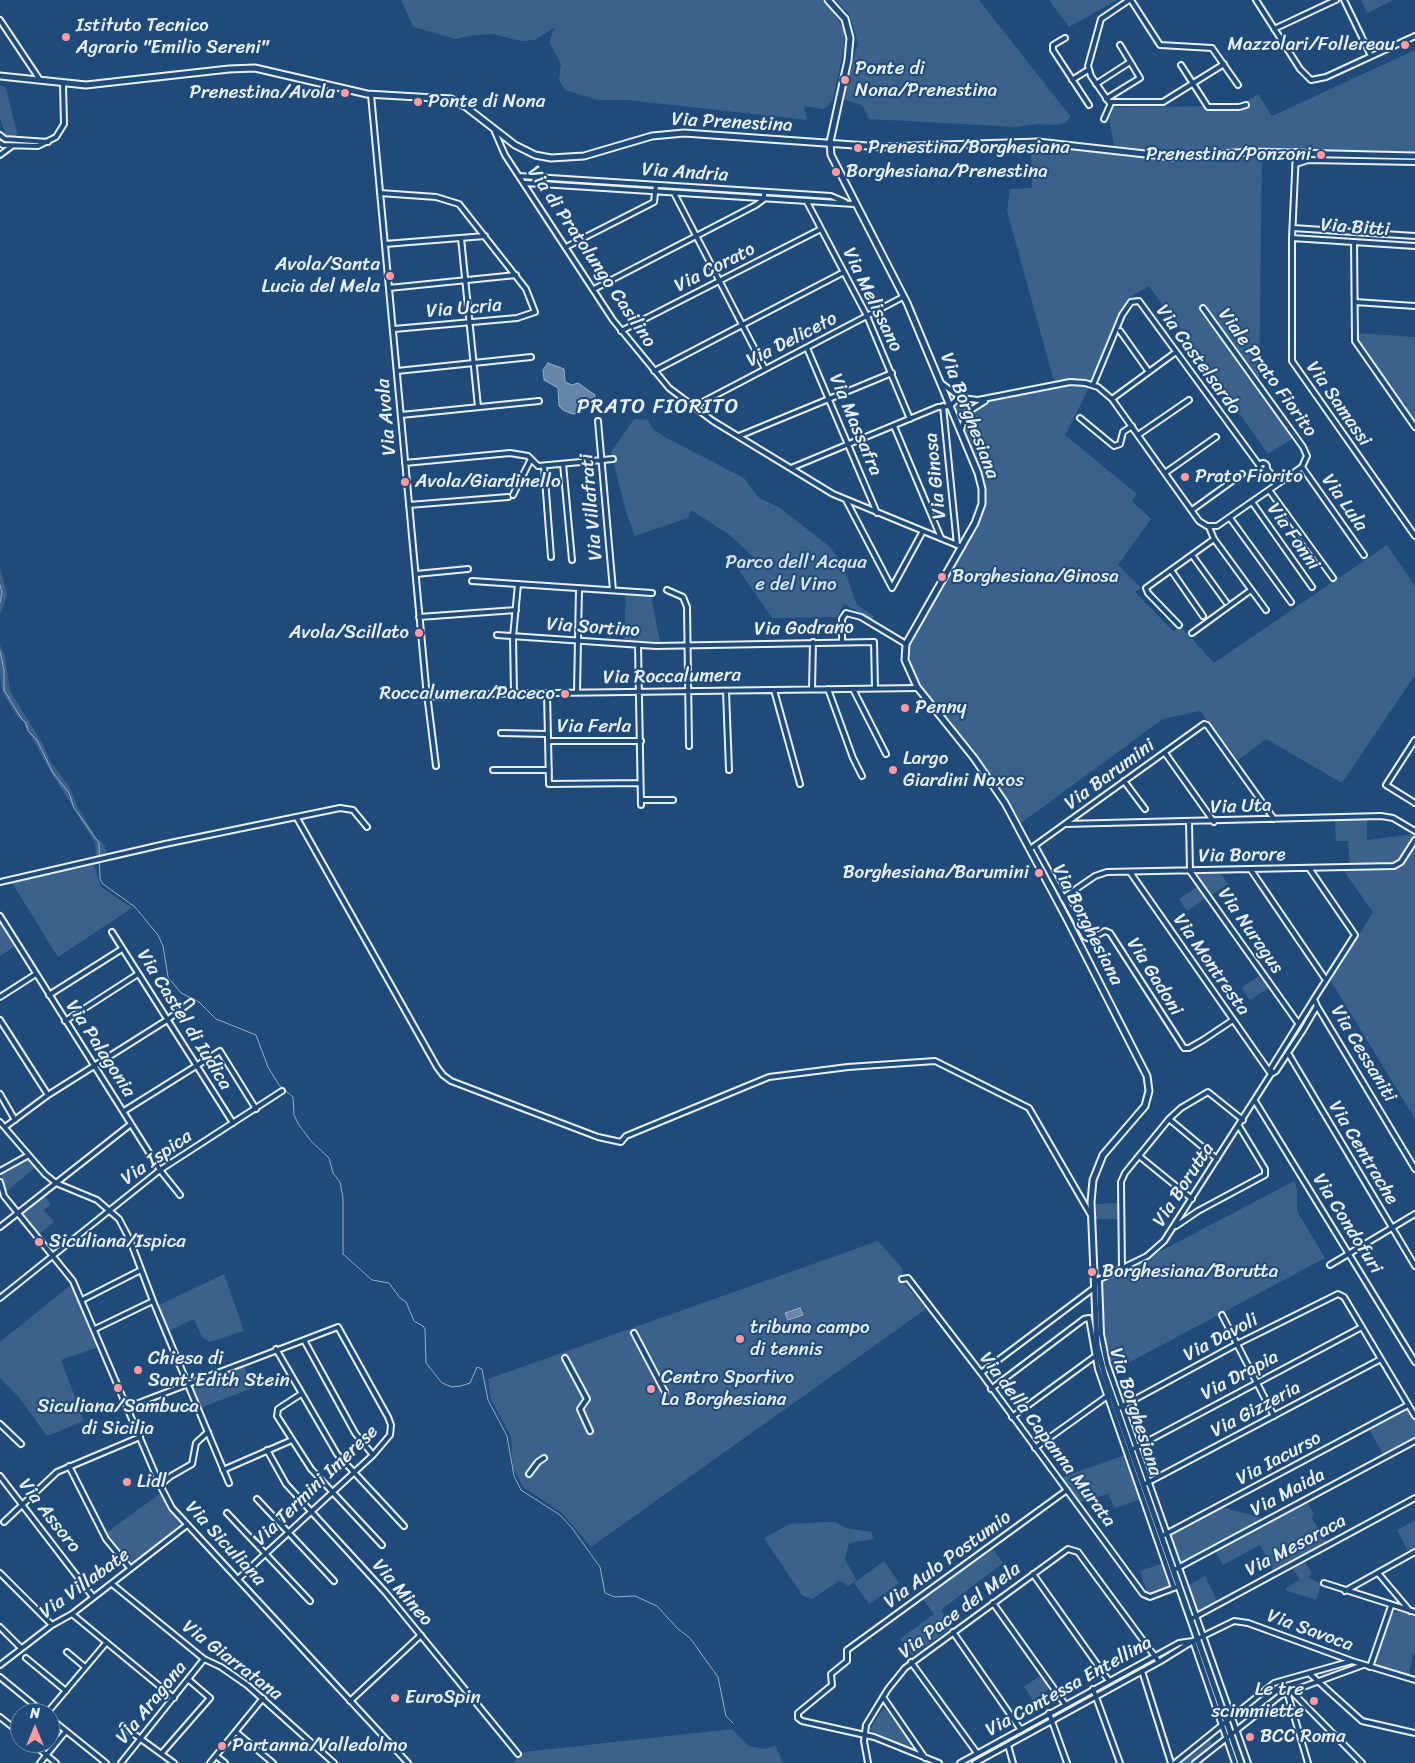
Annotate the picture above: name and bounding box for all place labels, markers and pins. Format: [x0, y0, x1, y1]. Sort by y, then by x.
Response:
place label: Istituto Tecnico Agrario "Emilio Sereni" [76, 15, 269, 59]
marker: Istituto Tecnico Agrario "Emilio Sereni" [60, 31, 72, 43]
place label: Mazzolari/Follereau [1228, 34, 1395, 56]
marker: Mazzolari/Follereau [1399, 39, 1411, 51]
place label: Ponte di Nona/Prenestina [855, 58, 997, 102]
marker: Ponte di Nona/Prenestina [839, 74, 851, 86]
place label: Prenestina/Avola [189, 82, 335, 104]
marker: Prenestina/Avola [339, 87, 351, 99]
place label: Ponte di Nona [428, 91, 545, 113]
marker: Ponte di Nona [412, 96, 424, 108]
place label: Prenestina/Borghesiana [868, 137, 1070, 159]
marker: Prenestina/Borghesiana [852, 142, 864, 154]
place label: Prenestina/Ponzoni [1146, 144, 1311, 166]
marker: Prenestina/Ponzoni [1315, 149, 1327, 161]
place label: Borghesiana/Prenestina [846, 161, 1048, 183]
marker: Borghesiana/Prenestina [830, 166, 842, 178]
place label: Avola/Santa Lucia del Mela [261, 254, 380, 298]
marker: Avola/Santa Lucia del Mela [384, 270, 396, 282]
place label: Prato Fiorito [1195, 466, 1303, 488]
place label: Avola/Giardinello [415, 471, 561, 493]
marker: Prato Fiorito [1179, 471, 1191, 483]
marker: Avola/Giardinello [399, 476, 411, 488]
place label: Borghesiana/Ginosa [952, 566, 1119, 588]
marker: Borghesiana/Ginosa [936, 571, 948, 583]
place label: Avola/Scillato [289, 622, 409, 644]
marker: Avola/Scillato [413, 627, 425, 639]
place label: Roccalumera/Paceco [379, 683, 555, 705]
marker: Roccalumera/Paceco [559, 688, 571, 700]
place label: Penny [915, 697, 967, 719]
marker: Penny [899, 702, 911, 714]
place label: Largo Giardini Naxos [903, 748, 1024, 792]
marker: Largo Giardini Naxos [887, 764, 899, 776]
place label: Borghesiana/Barumini [843, 862, 1029, 884]
marker: Borghesiana/Barumini [1033, 867, 1045, 879]
place label: Siculiana/Ispica [49, 1231, 186, 1253]
marker: Siculiana/Ispica [33, 1236, 45, 1248]
place label: Borghesiana/Borutta [1102, 1261, 1278, 1283]
marker: Borghesiana/Borutta [1086, 1266, 1098, 1278]
place label: tribuna campo di tennis [750, 1317, 870, 1361]
marker: tribuna campo di tennis [734, 1333, 746, 1345]
place label: Chiesa di Sant'Edith Stein [148, 1348, 290, 1392]
marker: Chiesa di Sant'Edith Stein [132, 1364, 144, 1376]
place label: Centro Sportivo La Borghesiana [661, 1367, 794, 1411]
marker: Siculiana/Sambuca di Sicilia [112, 1382, 124, 1394]
marker: Centro Sportivo La Borghesiana [645, 1383, 657, 1395]
place label: Siculiana/Sambuca di Sicilia [37, 1396, 199, 1440]
place label: Lidl [137, 1471, 166, 1493]
marker: Lidl [121, 1476, 133, 1488]
place label: Le tre scimmiette [1211, 1679, 1304, 1723]
place label: EuroSpin [405, 1687, 481, 1709]
marker: EuroSpin [389, 1692, 401, 1704]
marker: Le tre scimmiette [1308, 1695, 1320, 1707]
place label: BCC Roma [1260, 1726, 1345, 1748]
marker: BCC Roma [1244, 1731, 1256, 1743]
place label: Partanna/Valledolmo [232, 1735, 407, 1757]
marker: Partanna/Valledolmo [216, 1740, 228, 1752]

